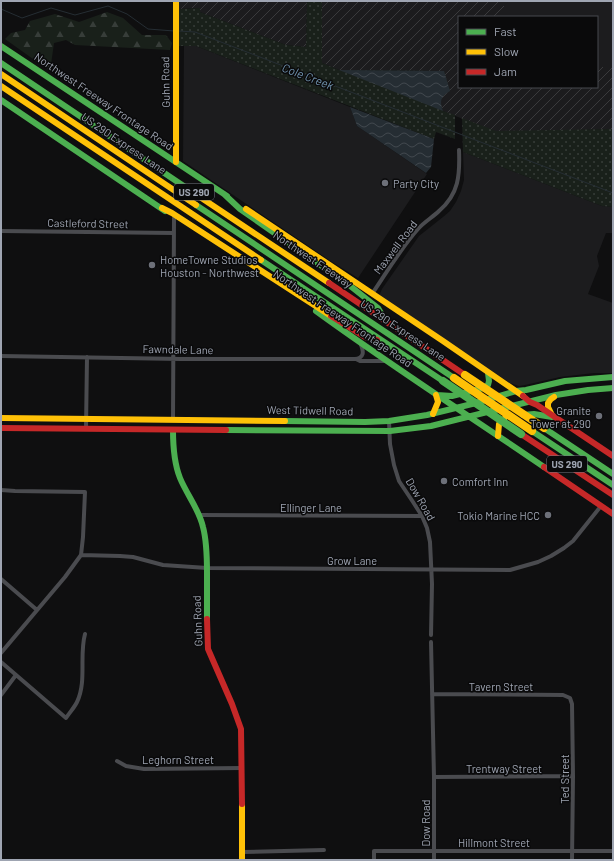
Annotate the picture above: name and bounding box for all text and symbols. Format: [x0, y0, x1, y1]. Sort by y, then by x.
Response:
legend [458, 16, 598, 88]
text: Fast [494, 24, 517, 38]
text: Slow [494, 44, 519, 58]
street label: Northwest Freeway Frontage Road [32, 50, 176, 152]
street label: Guhn Road [158, 56, 172, 108]
water label: Cole Creek [280, 60, 336, 92]
text: Jam [494, 64, 517, 78]
street label: US 290 Express Lane [79, 110, 169, 176]
place label: Party City [393, 177, 439, 190]
marker: Party City [380, 178, 390, 188]
road number: US 290 [174, 184, 214, 200]
street label: Castleford Street [47, 216, 129, 230]
street label: Maxwell Road [371, 218, 419, 276]
street label: Northwest Freeway [271, 228, 355, 290]
place label: HomeTowne Studios Houston - Northwest [160, 253, 259, 279]
marker: HomeTowne Studios Houston - Northwest [147, 260, 157, 270]
street label: Northwest Freeway Frontage Road [271, 267, 415, 369]
street label: US 290 Express Lane [358, 297, 448, 363]
street label: Fawndale Lane [142, 342, 214, 356]
street label: West Tidwell Road [267, 403, 353, 417]
place label: Granite Tower at 290 [530, 404, 591, 430]
marker: Granite Tower at 290 [594, 411, 604, 421]
road number: US 290 [547, 456, 587, 472]
street label: Dow Road [404, 475, 438, 523]
place label: Comfort Inn [452, 475, 508, 488]
marker: Comfort Inn [439, 476, 449, 486]
street label: Ellinger Lane [280, 501, 342, 514]
place label: Tokio Marine HCC [457, 509, 540, 522]
marker: Tokio Marine HCC [543, 510, 553, 520]
street label: Grow Lane [327, 554, 377, 567]
street label: Guhn Road [190, 595, 204, 647]
street label: Tavern Street [469, 680, 533, 693]
street label: Leghorn Street [142, 753, 214, 766]
street label: Ted Street [558, 754, 571, 804]
street label: Trentway Street [466, 762, 542, 775]
street label: Dow Road [419, 799, 432, 847]
street label: Hillmont Street [458, 836, 530, 849]

